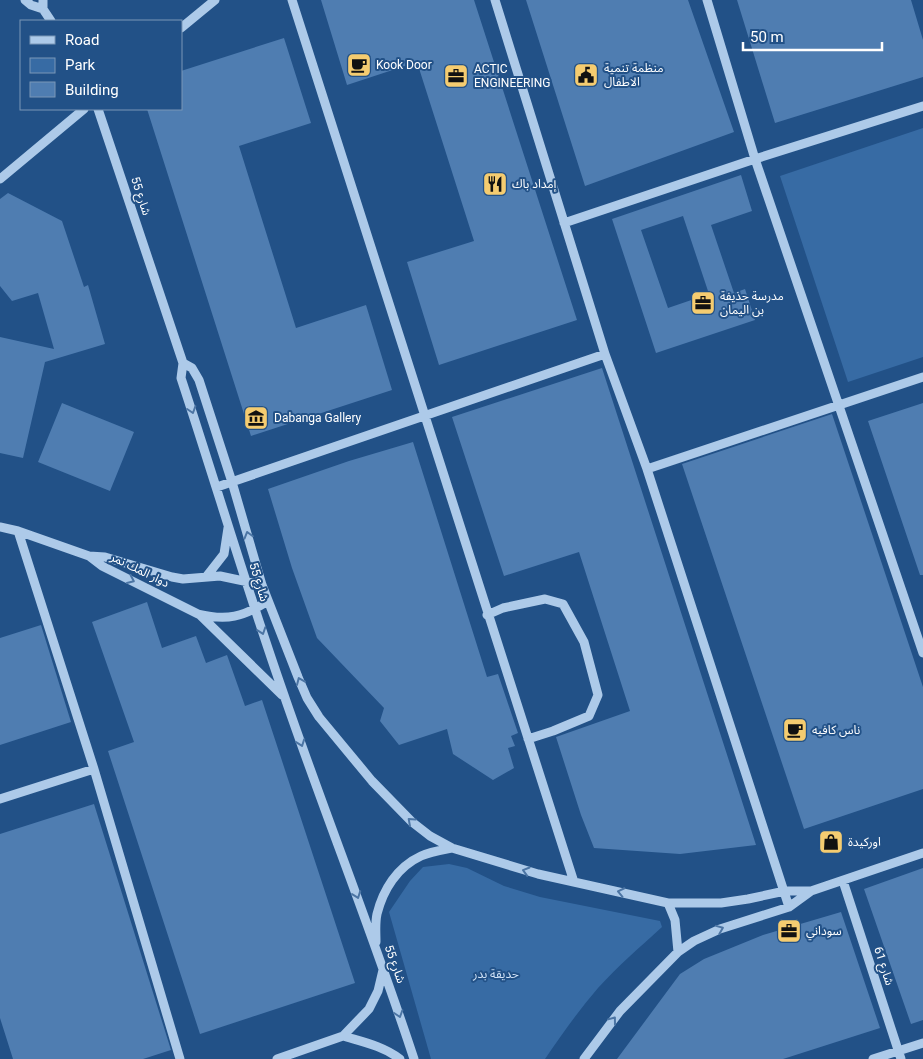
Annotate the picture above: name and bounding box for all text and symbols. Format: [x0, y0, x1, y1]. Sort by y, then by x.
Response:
legend [20, 20, 182, 110]
scale bar [743, 20, 882, 52]
text: 50 m [750, 28, 784, 46]
text: Road [65, 31, 99, 49]
cafe icon: Kook Door [346, 52, 372, 78]
text: Park [65, 56, 96, 74]
place label: Kook Door [376, 58, 432, 72]
place label: منظمة تنمية الاطفال [604, 61, 664, 89]
place label: ACTIC ENGINEERING [474, 62, 550, 90]
public building icon: منظمة تنمية الاطفال [573, 62, 599, 88]
office icon: ACTIC ENGINEERING [443, 63, 469, 89]
text: Building [65, 81, 119, 99]
restaurant icon: إمداد باك [482, 171, 508, 197]
street label: شارع 55 [126, 175, 154, 218]
place label: إمداد باك [512, 177, 557, 192]
place label: مدرسة حذيفة بن اليمان [720, 289, 784, 317]
office icon: مدرسة حذيفة بن اليمان [690, 290, 716, 316]
one-way arrow [186, 405, 196, 414]
museum icon: Dabanga Gallery [243, 405, 269, 431]
place label: Dabanga Gallery [274, 411, 362, 425]
one-way arrow [243, 531, 253, 540]
street label: دوار المك نمر [108, 549, 172, 590]
street label: شارع 55 [245, 561, 272, 604]
one-way arrow [126, 574, 135, 584]
one-way arrow [256, 627, 266, 635]
one-way arrow [296, 677, 307, 686]
cafe icon: ناس كافيه [782, 717, 808, 743]
place label: ناس كافيه [812, 723, 860, 737]
one-way arrow [295, 738, 305, 746]
one-way arrow [408, 818, 417, 827]
shop icon: اوركيدة [818, 829, 844, 855]
place label: اوركيدة [848, 835, 881, 849]
one-way arrow [523, 866, 531, 876]
one-way arrow [617, 888, 625, 898]
one-way arrow [351, 891, 361, 899]
office icon: سوداني [776, 918, 802, 944]
place label: سوداني [806, 924, 842, 941]
one-way arrow [716, 925, 724, 935]
street label: شارع 55 [380, 943, 408, 986]
street label: شارع 61 [869, 945, 897, 988]
park label: حديقة بدر [472, 967, 519, 981]
one-way arrow [393, 1009, 403, 1018]
one-way arrow [607, 1016, 616, 1026]

